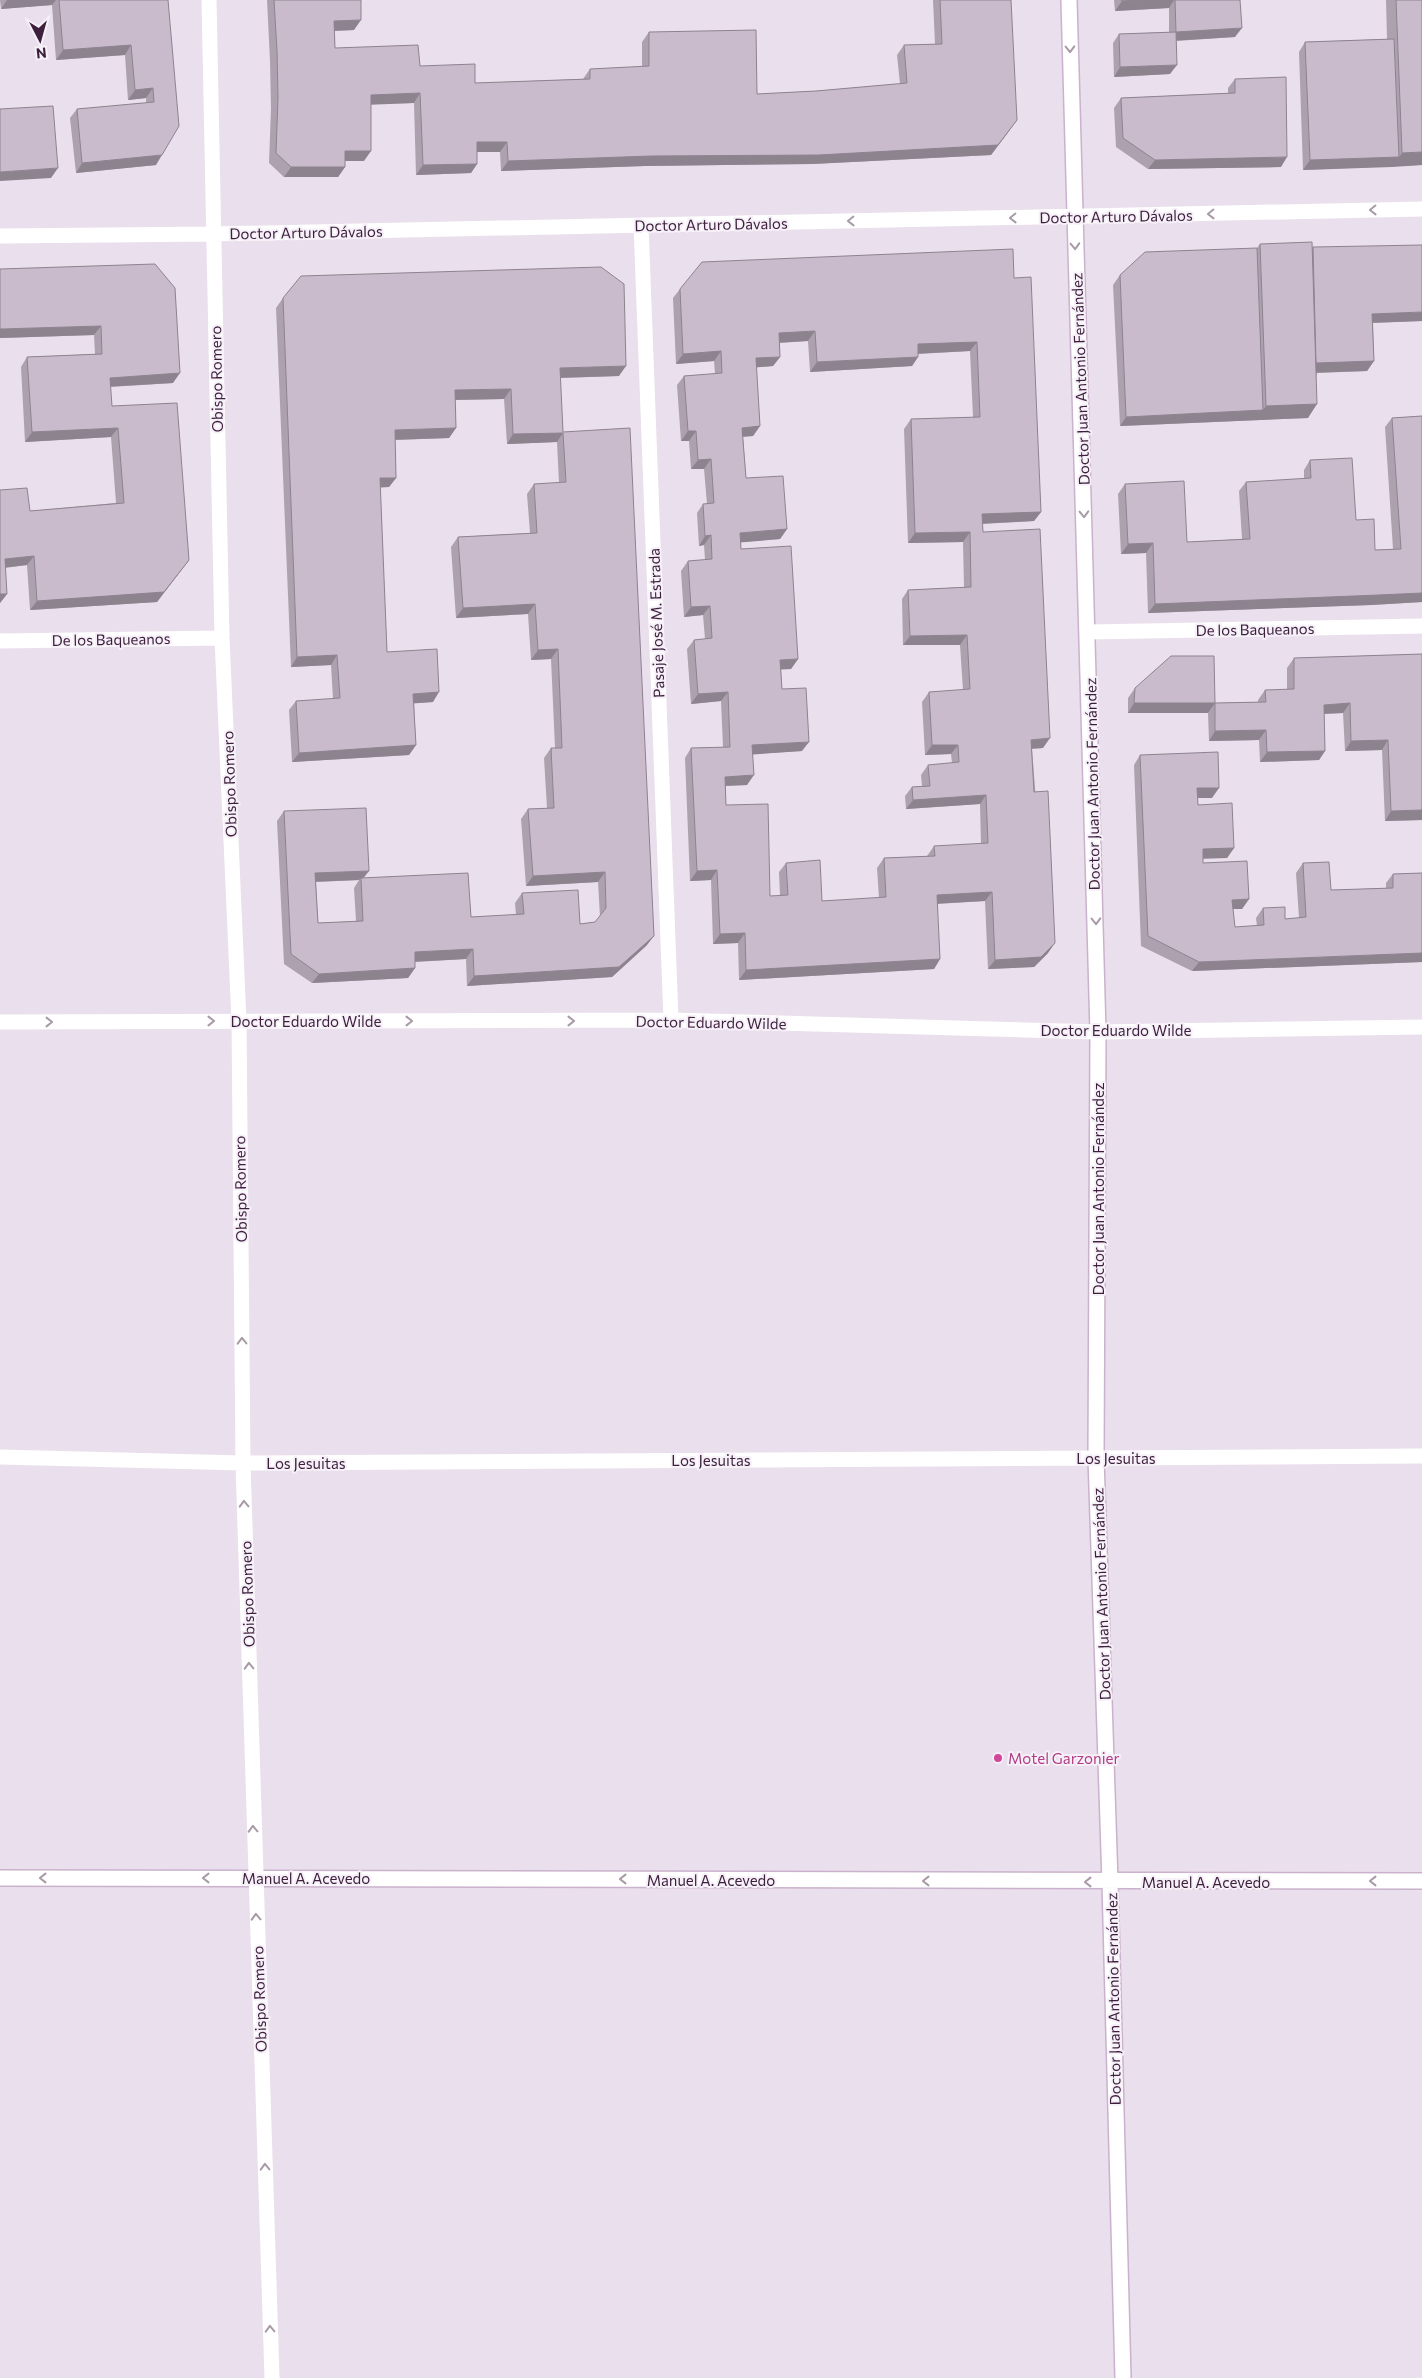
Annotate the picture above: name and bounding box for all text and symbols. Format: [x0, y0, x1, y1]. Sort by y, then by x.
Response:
north arrow [15, 15, 65, 65]
text: N [35, 44, 48, 62]
one-way arrow [1065, 45, 1075, 53]
one-way arrow [1369, 205, 1377, 215]
street label: Doctor Arturo Dávalos [1039, 206, 1193, 226]
one-way arrow [1207, 208, 1215, 219]
one-way arrow [1009, 213, 1017, 223]
street label: Doctor Arturo Dávalos [634, 214, 788, 234]
one-way arrow [847, 216, 854, 226]
street label: Doctor Arturo Dávalos [229, 222, 383, 242]
one-way arrow [1070, 242, 1081, 250]
street label: Doctor Juan Antonio Fernández [1067, 272, 1093, 486]
street label: Obispo Romero [206, 325, 226, 433]
one-way arrow [1079, 510, 1090, 518]
street label: Pasaje José M. Estrada [644, 548, 668, 698]
street label: De los Baqueanos [1195, 619, 1315, 639]
street label: De los Baqueanos [51, 629, 171, 649]
street label: Doctor Juan Antonio Fernández [1081, 677, 1103, 891]
street label: Obispo Romero [218, 730, 240, 838]
one-way arrow [1090, 917, 1101, 925]
street label: Doctor Eduardo Wilde [231, 1012, 382, 1030]
street label: Doctor Eduardo Wilde [635, 1012, 787, 1032]
one-way arrow [208, 1016, 215, 1026]
one-way arrow [405, 1016, 413, 1026]
one-way arrow [568, 1016, 575, 1026]
one-way arrow [45, 1017, 53, 1027]
street label: Doctor Eduardo Wilde [1041, 1021, 1192, 1039]
street label: Doctor Juan Antonio Fernández [1089, 1083, 1107, 1295]
street label: Obispo Romero [230, 1135, 250, 1243]
one-way arrow [237, 1337, 247, 1345]
street label: Los Jesuitas [1076, 1449, 1156, 1467]
street label: Los Jesuitas [671, 1451, 751, 1469]
street label: Los Jesuitas [266, 1454, 346, 1472]
street label: Doctor Juan Antonio Fernández [1088, 1487, 1114, 1701]
one-way arrow [239, 1500, 250, 1508]
street label: Obispo Romero [236, 1540, 258, 1648]
one-way arrow [244, 1662, 254, 1670]
place label: Motel Garzonier [1008, 1749, 1119, 1767]
marker: Motel Garzonier [992, 1752, 1004, 1764]
one-way arrow [248, 1824, 259, 1832]
street label: Manuel A. Acevedo [242, 1869, 370, 1887]
street label: Manuel A. Acevedo [647, 1871, 775, 1889]
one-way arrow [39, 1873, 47, 1883]
one-way arrow [202, 1873, 210, 1883]
street label: Manuel A. Acevedo [1142, 1873, 1270, 1891]
one-way arrow [619, 1874, 627, 1884]
one-way arrow [922, 1876, 930, 1886]
one-way arrow [1369, 1876, 1377, 1886]
one-way arrow [1084, 1877, 1092, 1887]
street label: Doctor Juan Antonio Fernández [1102, 1892, 1124, 2106]
one-way arrow [251, 1913, 261, 1920]
street label: Obispo Romero [248, 1945, 270, 2053]
one-way arrow [259, 2163, 270, 2171]
one-way arrow [265, 2325, 275, 2333]

